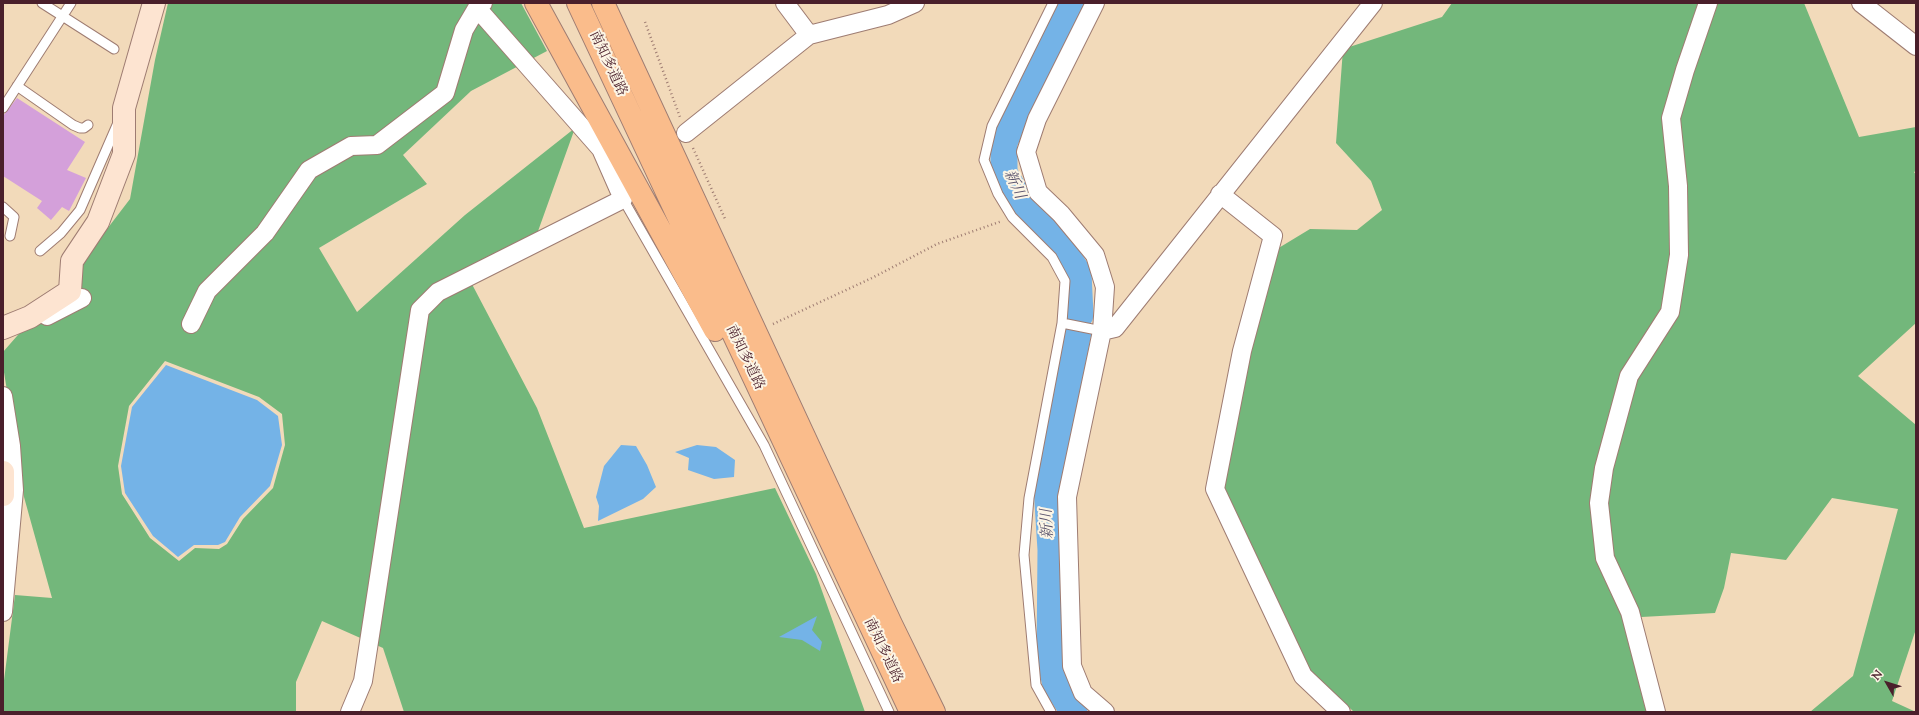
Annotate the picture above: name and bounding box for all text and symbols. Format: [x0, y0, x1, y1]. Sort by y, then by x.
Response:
street label: 南知多道路 [585, 29, 629, 99]
water label: 新川 [999, 168, 1027, 202]
street label: 南知多道路 [721, 323, 767, 393]
water label: 新川 [1039, 509, 1059, 539]
street label: 南知多道路 [859, 616, 905, 686]
north arrow [1867, 663, 1907, 703]
text: N [1869, 667, 1887, 684]

